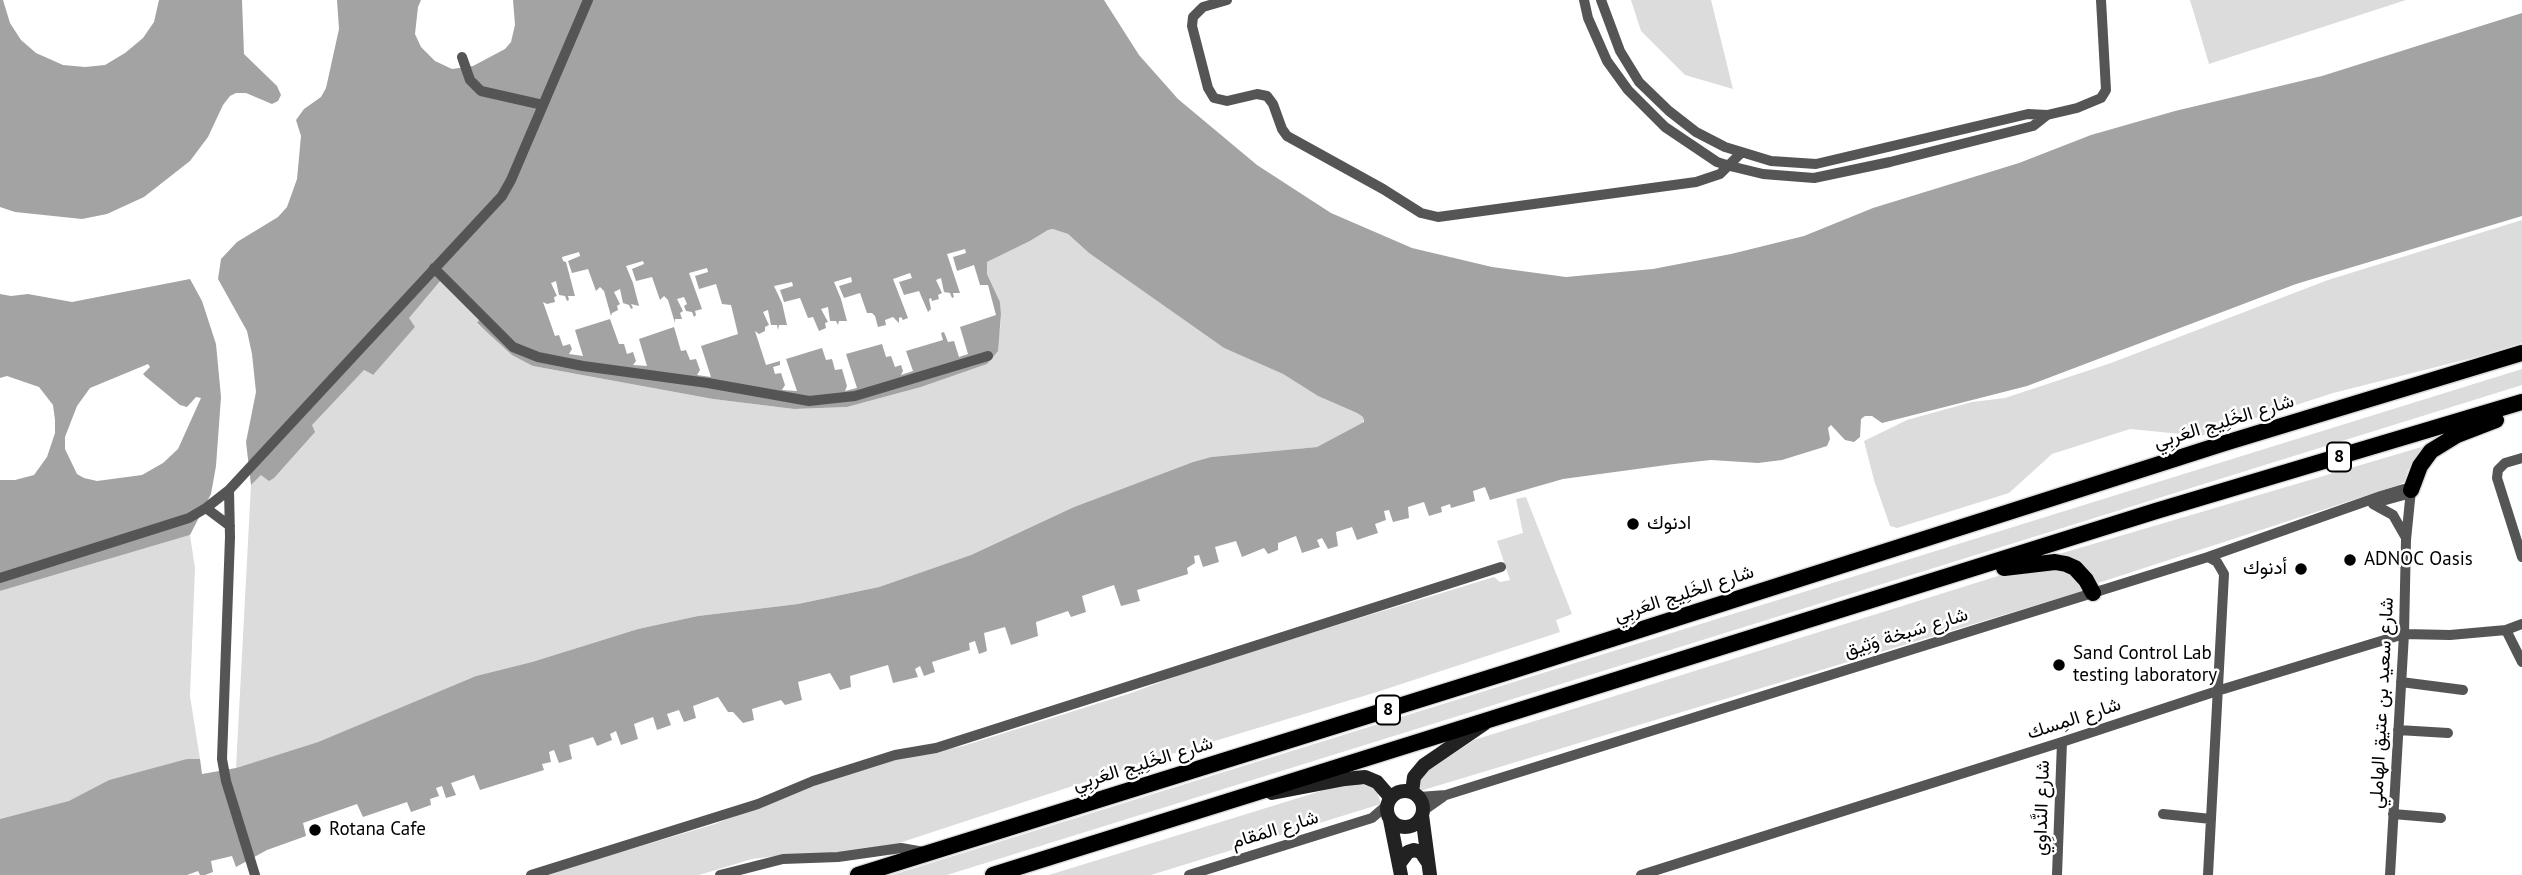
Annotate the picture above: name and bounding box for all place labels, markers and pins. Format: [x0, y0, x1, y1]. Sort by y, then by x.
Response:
place label: ادنوك [1647, 513, 1691, 535]
marker: ادنوك [1625, 516, 1641, 532]
place label: ADNOC Oasis [2364, 549, 2473, 571]
marker: ADNOC Oasis [2342, 552, 2358, 568]
place label: أدنوك [2243, 558, 2287, 580]
marker: أدنوك [2293, 561, 2309, 577]
place label: Sand Control Lab testing laboratory [2073, 643, 2217, 687]
marker: Sand Control Lab testing laboratory [2051, 657, 2067, 673]
place label: Rotana Cafe [329, 819, 426, 841]
marker: Rotana Cafe [307, 822, 323, 838]

